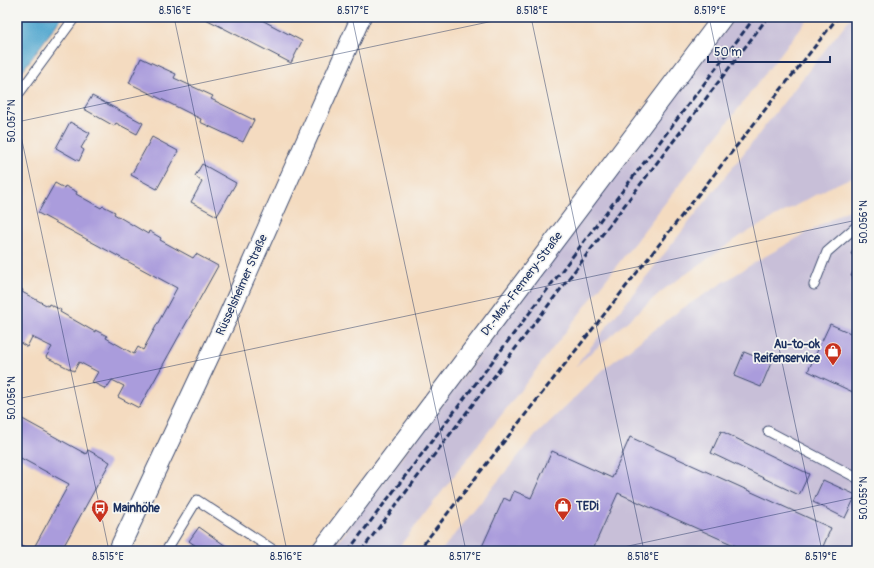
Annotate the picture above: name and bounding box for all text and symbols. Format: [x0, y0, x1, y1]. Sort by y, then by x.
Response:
text: 8.516°E [159, 5, 191, 17]
text: 8.517°E [337, 5, 369, 17]
text: 8.518°E [516, 5, 548, 17]
text: 8.519°E [694, 5, 726, 17]
scale bar [708, 38, 830, 64]
text: 50 m [714, 45, 742, 60]
text: 50.057°N [6, 99, 18, 143]
text: 50.056°N [858, 200, 870, 244]
street label: Dr.-Max-Fremery-Straße [478, 229, 566, 339]
street label: Rüsselsheimer Straße [213, 232, 271, 338]
place label: Au-to-ok Reifenservice [754, 337, 821, 366]
shop icon: Au-to-ok Reifenservice [823, 341, 843, 366]
text: 50.056°N [6, 376, 18, 420]
text: 50.055°N [858, 476, 870, 520]
shop icon: TEDi [553, 496, 573, 521]
bus stop icon: Mainhöhe [90, 498, 110, 523]
place label: TEDi [575, 499, 599, 514]
place label: Mainhöhe [113, 501, 161, 516]
text: 8.515°E [92, 551, 124, 563]
text: 8.516°E [270, 551, 302, 563]
text: 8.517°E [449, 551, 481, 563]
text: 8.518°E [627, 551, 659, 563]
text: 8.519°E [805, 551, 837, 563]

